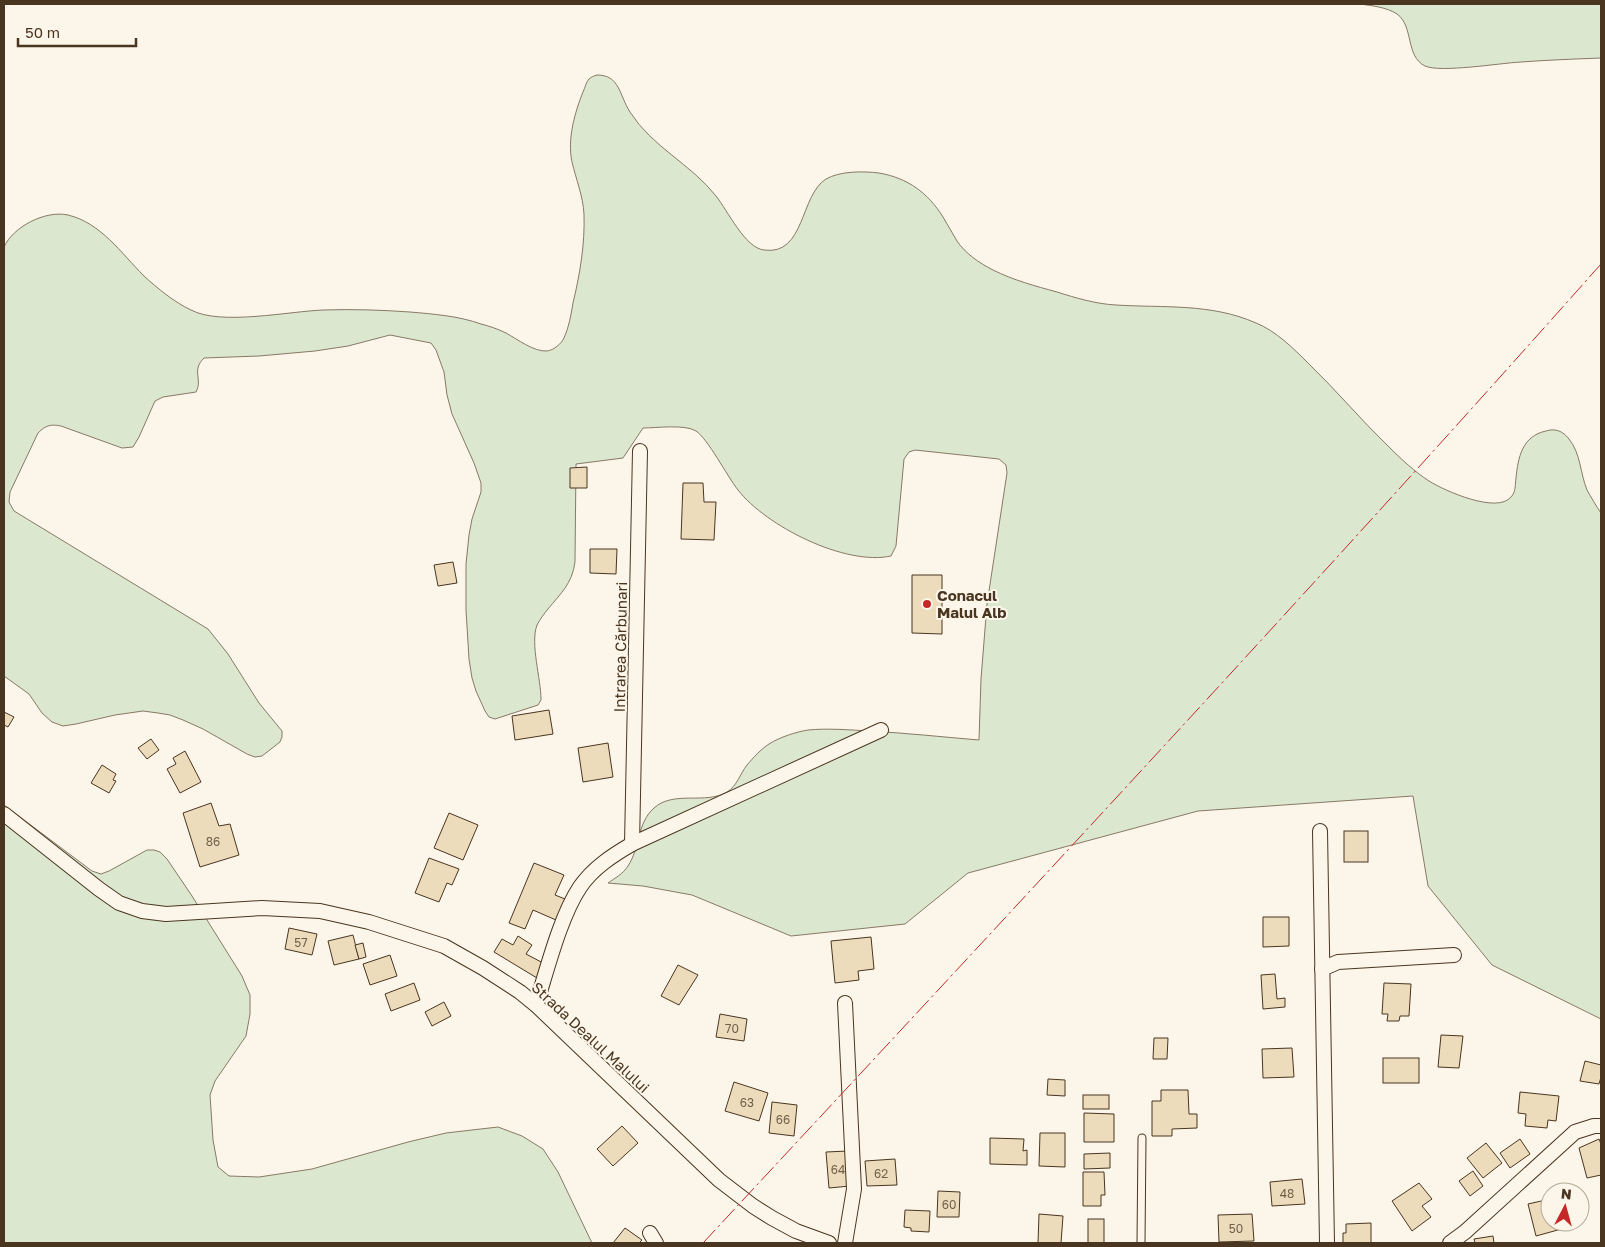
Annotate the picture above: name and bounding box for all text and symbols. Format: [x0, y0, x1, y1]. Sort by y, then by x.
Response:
scale bar [18, 15, 135, 47]
text: 50 m [25, 23, 60, 41]
street label: Intrarea Cărbunari [610, 581, 630, 713]
place label: Conacul Malul Alb [937, 586, 1007, 621]
marker: Conacul Malul Alb [921, 598, 933, 610]
house number: 86 [206, 834, 220, 849]
house number: 57 [294, 935, 308, 950]
street label: Strada Dealul Malului [528, 978, 654, 1096]
house number: 70 [725, 1021, 739, 1036]
house number: 63 [740, 1095, 754, 1110]
house number: 66 [776, 1112, 790, 1127]
house number: 64 [831, 1162, 845, 1177]
house number: 62 [874, 1166, 888, 1181]
north arrow [1540, 1182, 1590, 1232]
text: N [1560, 1185, 1573, 1203]
house number: 48 [1280, 1186, 1294, 1201]
house number: 60 [942, 1197, 956, 1212]
house number: 50 [1229, 1221, 1243, 1236]

